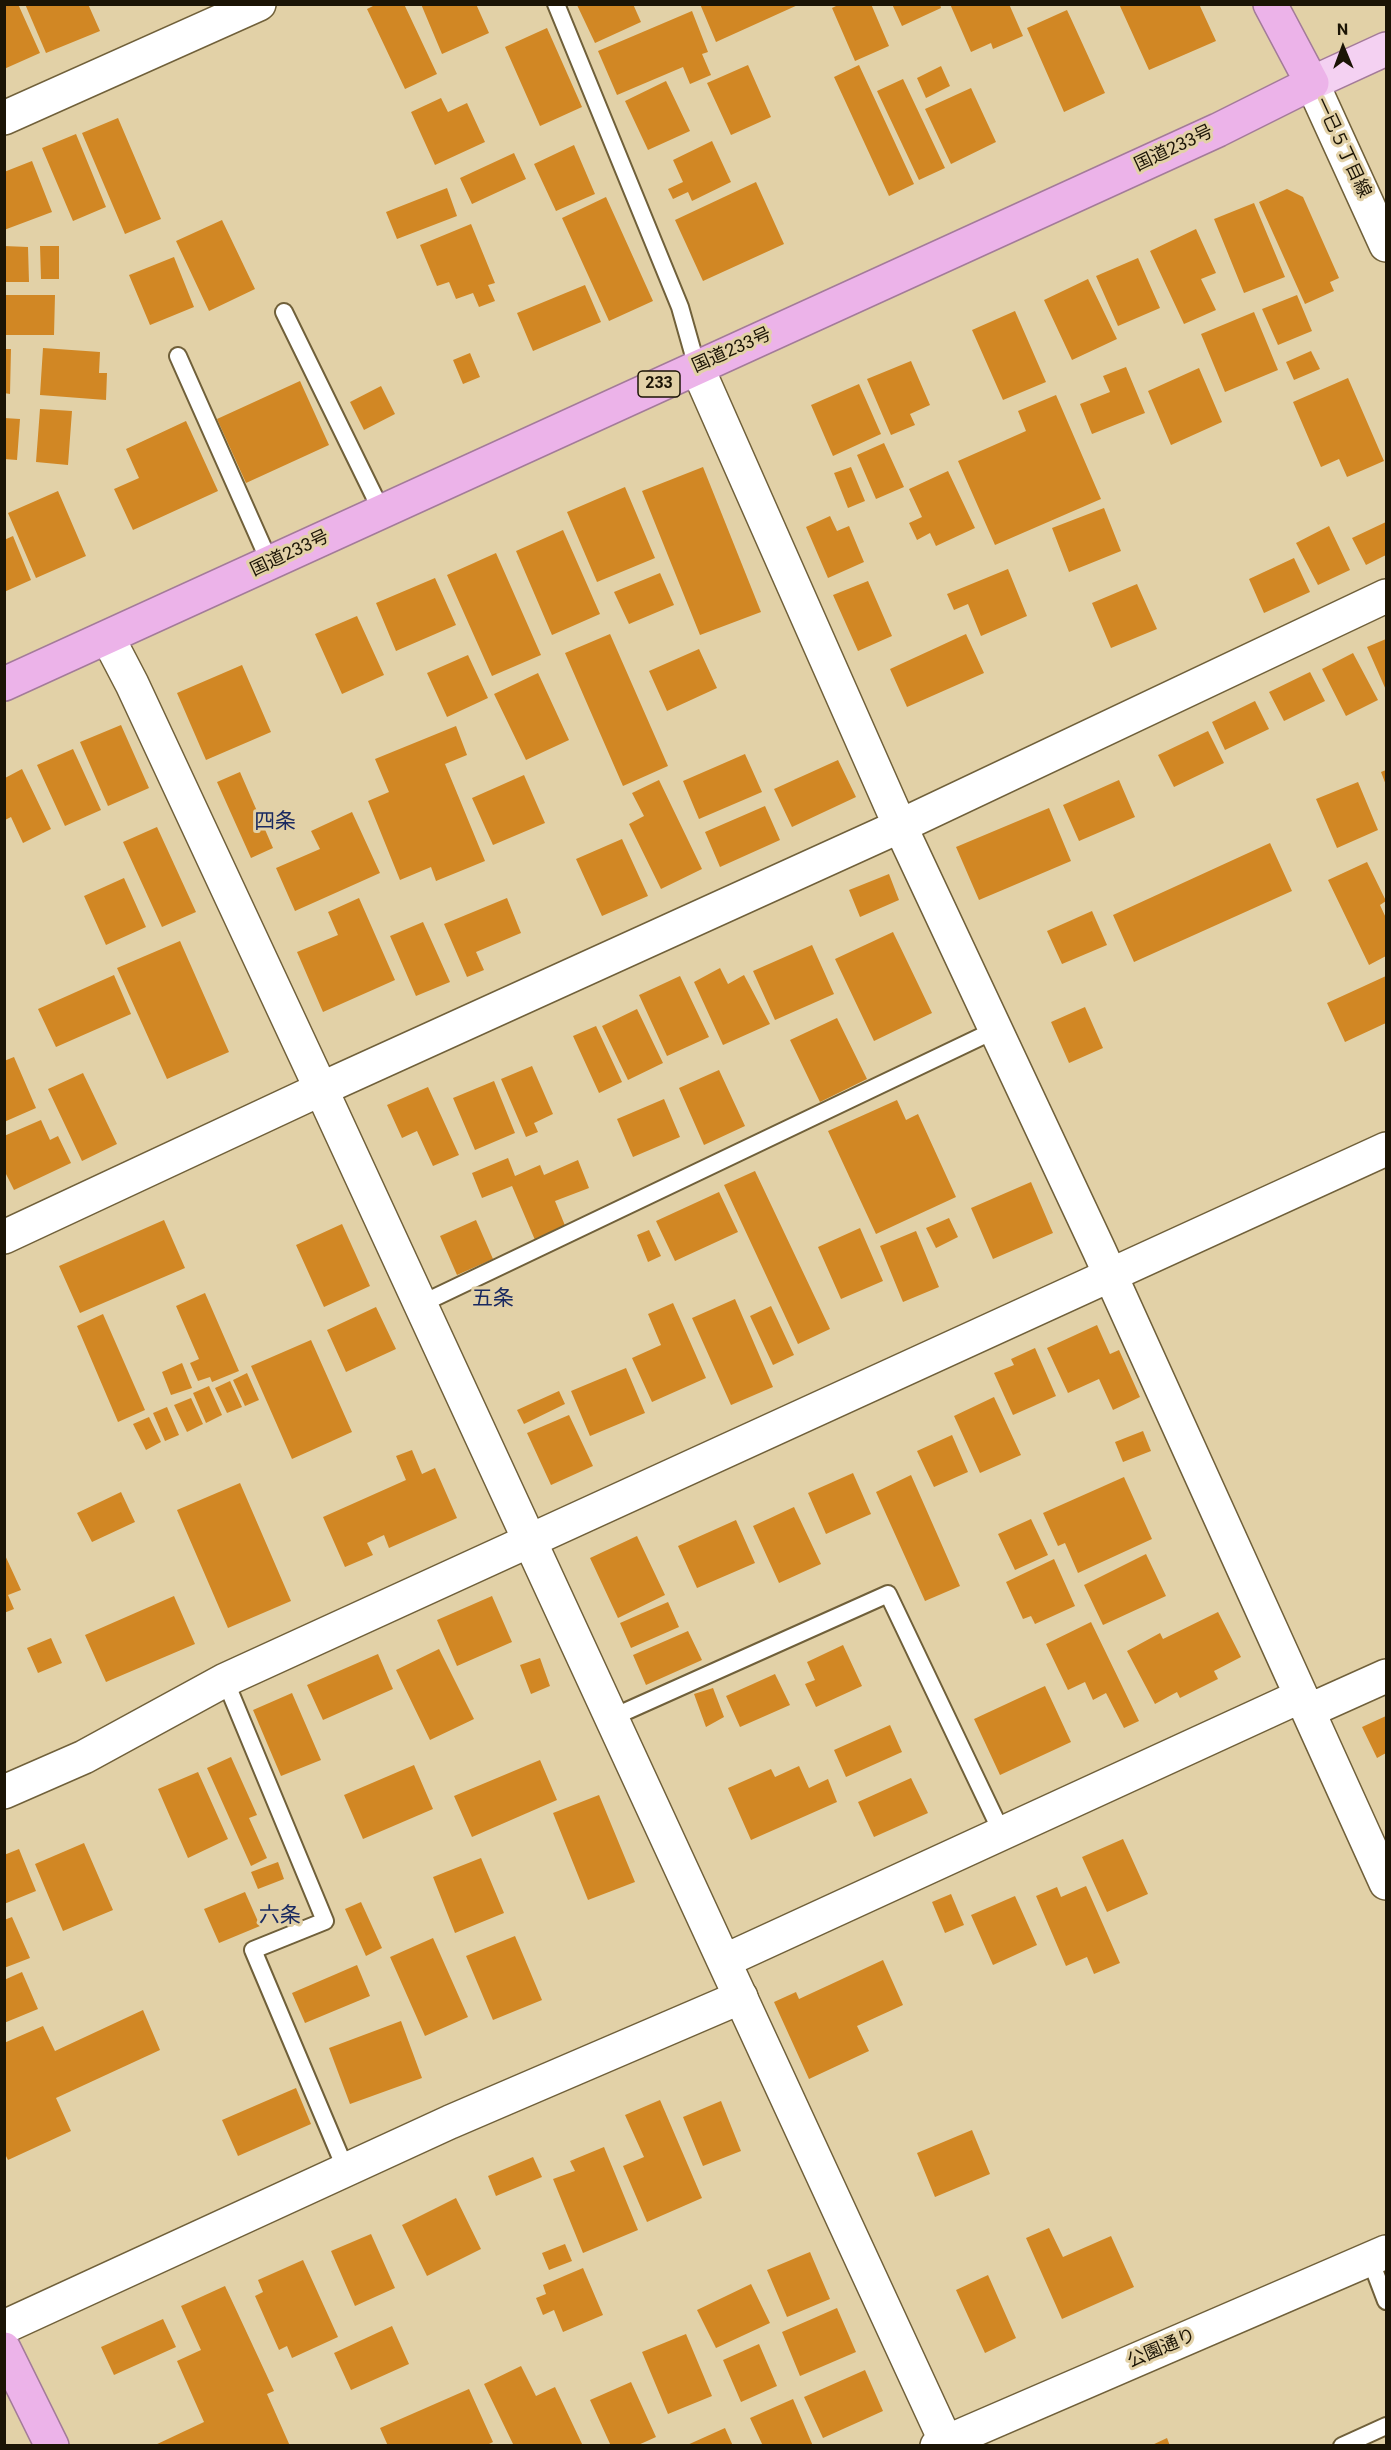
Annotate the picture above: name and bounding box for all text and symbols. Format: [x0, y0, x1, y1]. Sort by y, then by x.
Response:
north arrow [1313, 18, 1373, 78]
text: N [1337, 20, 1348, 39]
street label: 一已５丁目線 [1309, 94, 1375, 202]
street label: 国道233号 [1131, 121, 1217, 177]
street label: 国道233号 [689, 324, 775, 378]
road number: 233 [638, 371, 680, 397]
street label: 国道233号 [247, 526, 333, 582]
district label: 四条 [254, 810, 296, 836]
district label: 五条 [472, 1287, 514, 1313]
district label: 六条 [259, 1904, 301, 1930]
street label: 公園通り [1125, 2325, 1199, 2373]

